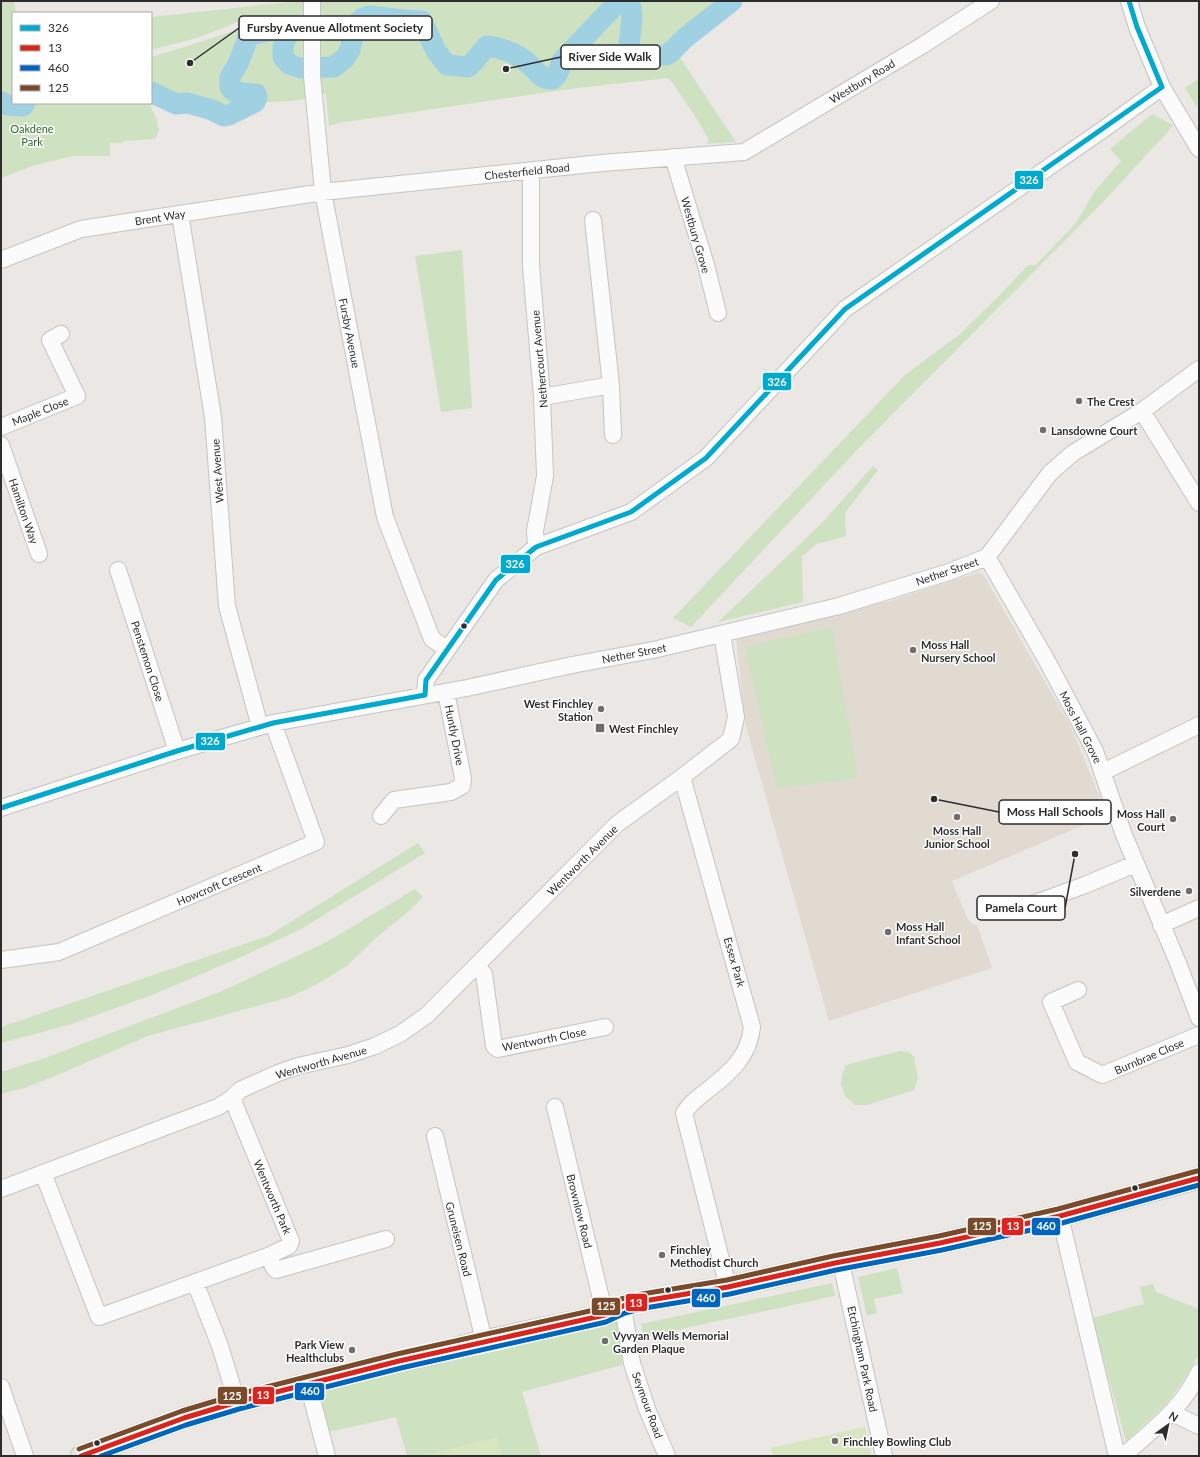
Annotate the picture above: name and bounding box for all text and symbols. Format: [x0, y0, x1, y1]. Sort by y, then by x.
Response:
legend [12, 12, 152, 104]
callout: Fursby Avenue Allotment Society [239, 16, 432, 40]
text: 326 [48, 20, 69, 35]
text: Fursby Avenue Allotment Society [247, 20, 424, 35]
text: 13 [48, 40, 62, 55]
callout: River Side Walk [561, 45, 660, 69]
text: River Side Walk [568, 49, 652, 64]
street label: Westbury Road [827, 56, 897, 106]
text: 460 [48, 60, 69, 75]
text: 125 [48, 80, 69, 95]
park label: Oakdene Park [10, 122, 54, 148]
street label: Chesterfield Road [484, 160, 570, 182]
line badge: 326 [1014, 170, 1044, 190]
text: 326 [1019, 173, 1039, 186]
street label: Westbury Grove [679, 195, 713, 275]
street label: Brent Way [134, 207, 187, 227]
street label: Fursby Avenue [337, 297, 363, 369]
street label: Nethercourt Avenue [528, 309, 550, 408]
line badge: 326 [762, 372, 792, 391]
text: 326 [767, 375, 787, 388]
street label: Maple Close [10, 394, 70, 428]
place label: The Crest [1087, 395, 1135, 408]
marker: The Crest [1074, 396, 1084, 406]
place label: Lansdowne Court [1051, 424, 1138, 437]
marker: Lansdowne Court [1038, 425, 1048, 435]
street label: West Avenue [208, 438, 226, 503]
street label: Hamilton Way [7, 476, 41, 546]
line badge: 326 [500, 554, 531, 574]
street label: Nether Street [914, 554, 980, 588]
text: 326 [505, 557, 525, 570]
street label: Penstemon Close [129, 619, 167, 703]
unlabelled marker [459, 621, 469, 631]
place label: Moss Hall Nursery School [921, 638, 996, 664]
street label: Nether Street [601, 640, 667, 666]
marker: Moss Hall Nursery School [908, 645, 918, 655]
street label: Moss Hall Grove [1057, 689, 1105, 766]
place label: West Finchley Station [524, 697, 593, 723]
street label: Huntly Drive [443, 704, 467, 767]
marker: West Finchley Station [596, 704, 606, 714]
marker: West Finchley [594, 722, 606, 734]
place label: West Finchley [609, 722, 679, 735]
line badge: 326 [195, 732, 226, 751]
text: 326 [200, 734, 220, 747]
callout: Moss Hall Schools [999, 800, 1111, 824]
text: Moss Hall Schools [1007, 804, 1103, 819]
place label: Moss Hall Court [1117, 807, 1166, 833]
marker: Moss Hall Junior School [952, 812, 962, 822]
marker: Moss Hall Court [1168, 814, 1178, 824]
street label: Wentworth Avenue [544, 822, 620, 898]
place label: Moss Hall Junior School [924, 824, 990, 850]
street label: Howcroft Crescent [175, 860, 264, 908]
place label: Silverdene [1130, 885, 1181, 898]
marker: Silverdene [1184, 886, 1194, 896]
callout: Pamela Court [977, 896, 1065, 920]
text: Pamela Court [985, 900, 1058, 915]
place label: Moss Hall Infant School [896, 920, 961, 946]
marker: Moss Hall Infant School [883, 927, 893, 937]
street label: Essex Park [722, 936, 748, 989]
street label: Wentworth Close [501, 1024, 587, 1053]
street label: Burnbrae Close [1112, 1035, 1186, 1076]
street label: Wentworth Avenue [274, 1043, 368, 1081]
street label: Wentworth Park [251, 1158, 295, 1237]
street label: Brownlow Road [564, 1173, 596, 1249]
unlabelled marker [1130, 1183, 1140, 1193]
street label: Gruneisen Road [443, 1200, 475, 1278]
line badge: 125 [967, 1217, 997, 1236]
line badge: 13 [1001, 1217, 1024, 1236]
line badge: 460 [1031, 1217, 1061, 1236]
text: 125 [972, 1219, 992, 1232]
text: 13 [1007, 1219, 1019, 1232]
text: 460 [1036, 1219, 1056, 1232]
place label: Finchley Methodist Church [670, 1243, 758, 1269]
marker: Finchley Methodist Church [657, 1250, 667, 1260]
unlabelled marker [663, 1285, 673, 1295]
line badge: 460 [691, 1288, 721, 1308]
text: 460 [696, 1291, 716, 1304]
line badge: 13 [625, 1293, 648, 1312]
text: 13 [630, 1296, 642, 1309]
line badge: 125 [591, 1297, 621, 1316]
text: 125 [596, 1299, 616, 1312]
street label: Etchingham Park Road [845, 1305, 881, 1413]
place label: Vyvyan Wells Memorial Garden Plaque [612, 1329, 729, 1355]
marker: Vyvyan Wells Memorial Garden Plaque [600, 1336, 610, 1346]
place label: Park View Healthclubs [286, 1338, 344, 1364]
marker: Park View Healthclubs [347, 1345, 357, 1355]
street label: Seymour Road [630, 1370, 666, 1440]
line badge: 460 [294, 1382, 325, 1401]
text: 460 [300, 1384, 320, 1397]
line badge: 125 [217, 1386, 248, 1405]
line badge: 13 [252, 1386, 275, 1405]
text: 13 [257, 1388, 269, 1401]
text: 125 [222, 1389, 242, 1402]
north arrow [1148, 1405, 1188, 1445]
text: N [1167, 1408, 1181, 1424]
place label: Finchley Bowling Club [843, 1435, 951, 1448]
marker: Finchley Bowling Club [830, 1436, 840, 1446]
unlabelled marker [92, 1438, 102, 1448]

